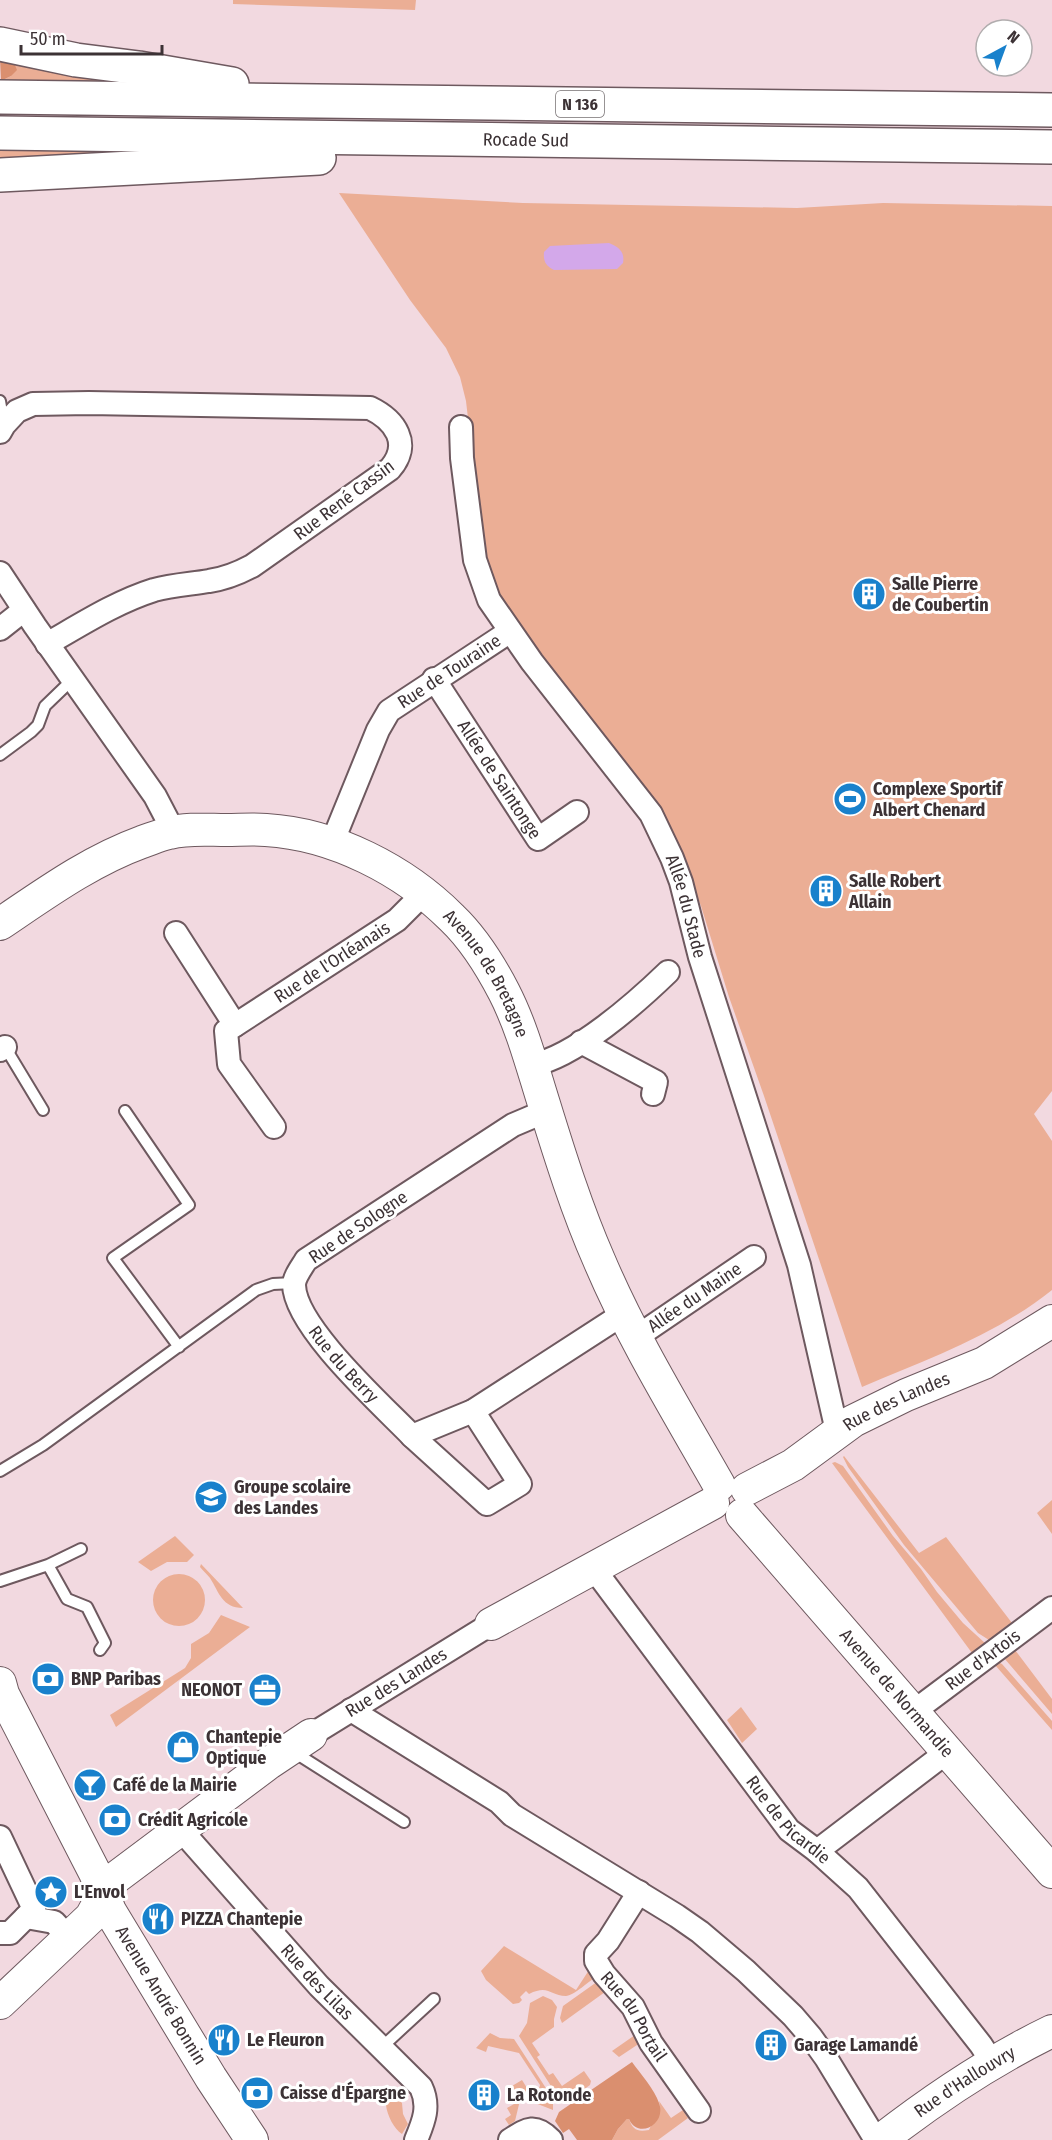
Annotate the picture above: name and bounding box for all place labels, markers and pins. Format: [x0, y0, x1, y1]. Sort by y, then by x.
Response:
place label: Salle Pierre de Coubertin [892, 573, 989, 616]
building icon: Salle Pierre de Coubertin [851, 576, 887, 612]
place label: Complexe Sportif Albert Chenard [872, 778, 1004, 821]
sports icon: Complexe Sportif Albert Chenard [832, 781, 868, 817]
place label: Salle Robert Allain [848, 870, 942, 913]
building icon: Salle Robert Allain [808, 873, 844, 909]
place label: Groupe scolaire des Landes [234, 1476, 351, 1519]
school or university icon: Groupe scolaire des Landes [193, 1479, 229, 1515]
bank icon: BNP Paribas [30, 1661, 66, 1697]
place label: BNP Paribas [71, 1668, 161, 1690]
office icon: NEONOT [247, 1672, 283, 1708]
place label: NEONOT [181, 1679, 242, 1701]
place label: Chantepie Optique [206, 1726, 282, 1769]
shop icon: Chantepie Optique [165, 1729, 201, 1765]
bar icon: Café de la Mairie [72, 1767, 108, 1803]
place label: Café de la Mairie [113, 1774, 237, 1796]
bank icon: Crédit Agricole [97, 1802, 133, 1838]
place label: Crédit Agricole [138, 1809, 248, 1831]
place icon: L'Envol [33, 1874, 69, 1910]
place label: L'Envol [74, 1881, 125, 1903]
restaurant icon: PIZZA Chantepie [140, 1901, 176, 1937]
place label: PIZZA Chantepie [181, 1908, 303, 1930]
restaurant icon: Le Fleuron [206, 2022, 242, 2058]
building icon: Garage Lamandé [753, 2027, 789, 2063]
place label: Le Fleuron [247, 2029, 324, 2051]
place label: Garage Lamandé [794, 2034, 918, 2056]
bank icon: Caisse d'Épargne [239, 2075, 275, 2111]
building icon: La Rotonde [466, 2077, 502, 2113]
place label: Caisse d'Épargne [280, 2081, 406, 2104]
place label: La Rotonde [507, 2084, 591, 2106]

